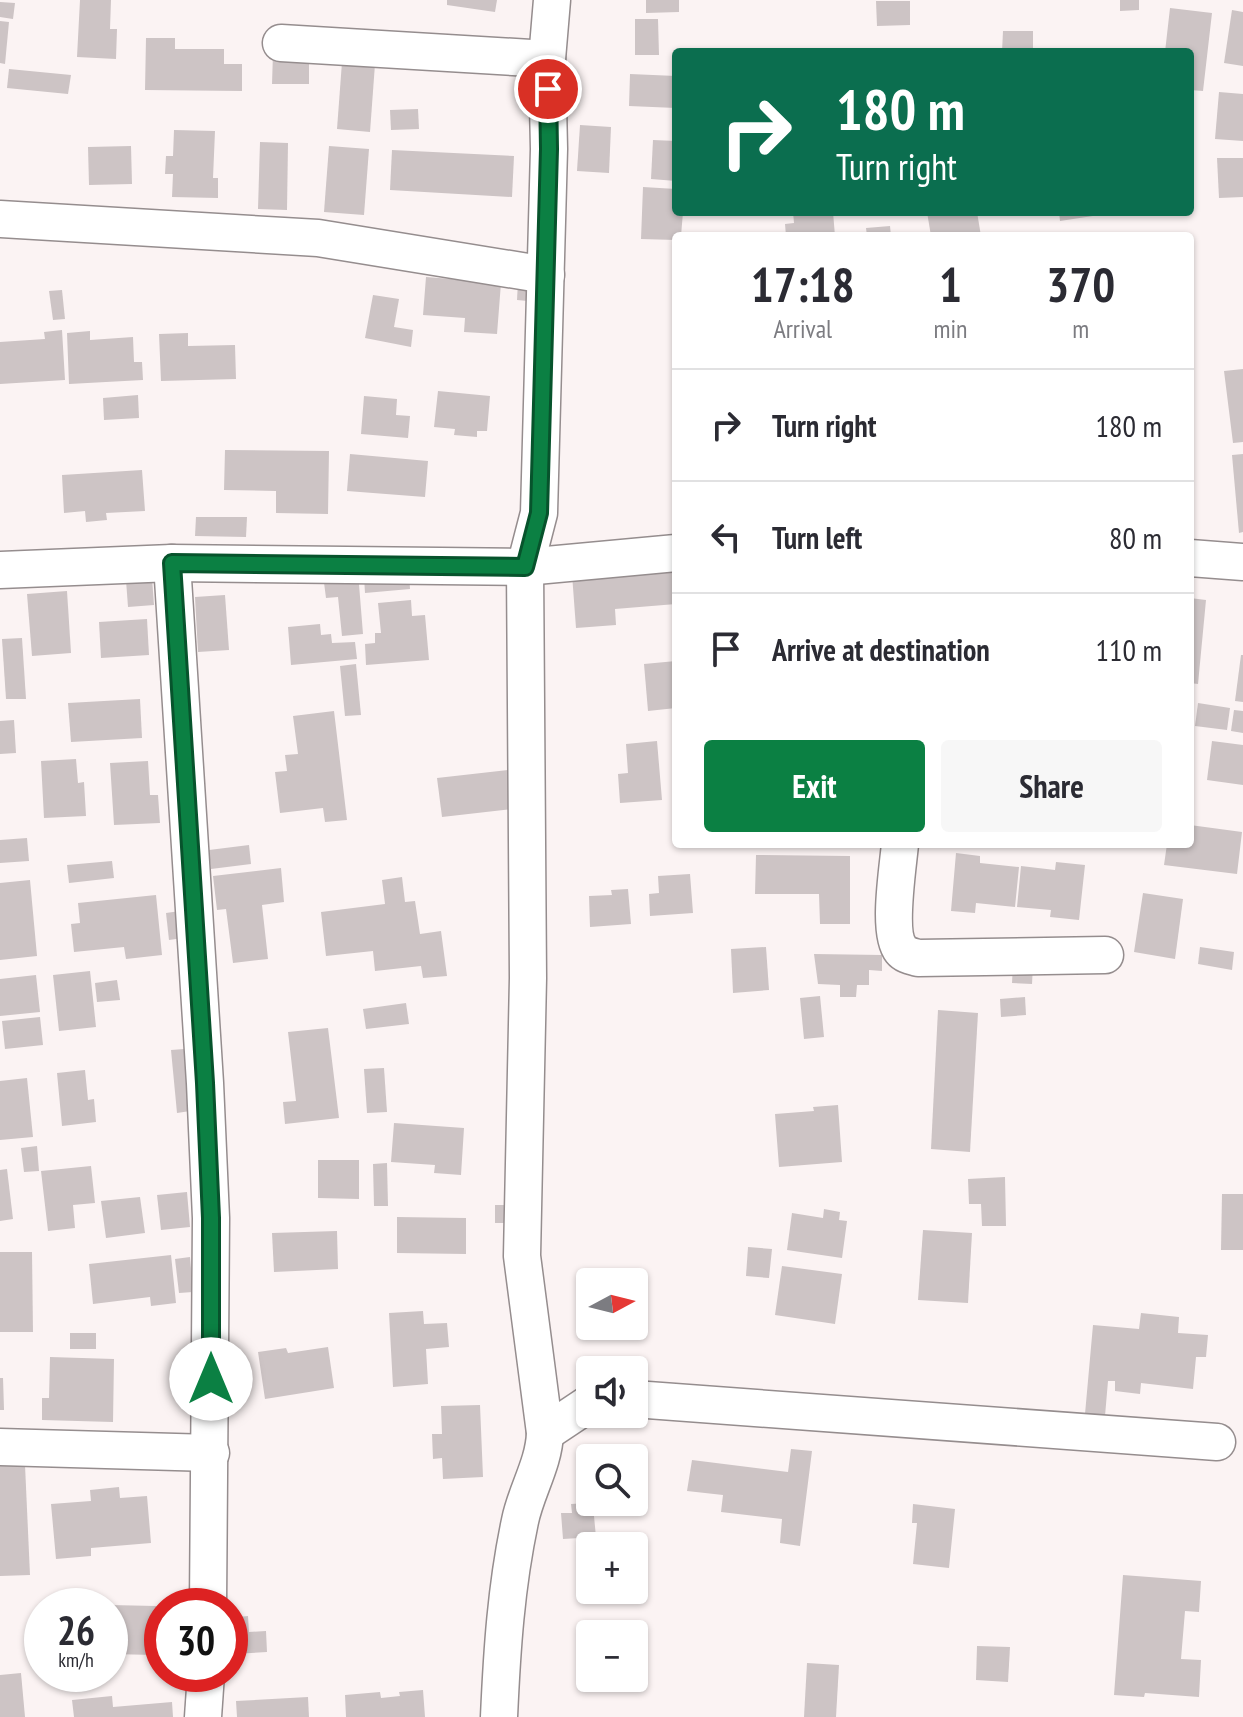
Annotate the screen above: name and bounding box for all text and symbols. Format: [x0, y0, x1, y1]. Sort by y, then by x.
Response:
pin [514, 55, 582, 123]
icon: arrive [526, 67, 570, 111]
text: 180 m [836, 73, 965, 145]
icon: right [704, 80, 808, 184]
text: Turn right [836, 143, 957, 190]
text: 17:18 [751, 253, 855, 315]
text: 1 [939, 253, 962, 315]
text: 370 [1046, 253, 1115, 315]
text: Arrival [773, 312, 832, 345]
text: min [933, 312, 967, 345]
text: m [1072, 312, 1089, 345]
icon: right [704, 403, 748, 447]
text: Turn right [772, 406, 876, 445]
text: 180 m [1096, 406, 1162, 445]
icon: left [704, 515, 748, 559]
text: Turn left [772, 518, 862, 557]
text: 80 m [1109, 518, 1162, 557]
icon: arrive [704, 627, 748, 671]
text: Arrive at destination [772, 630, 990, 669]
text: 110 m [1096, 630, 1162, 669]
button: Exit [704, 740, 925, 832]
button: Share [941, 740, 1162, 832]
north arrow [576, 1268, 648, 1340]
map controls [576, 1268, 648, 1692]
position arrow [169, 1337, 253, 1421]
button: sound [576, 1356, 648, 1428]
button: search [576, 1444, 648, 1516]
button: + [576, 1532, 648, 1604]
speed limit sign: 30 [144, 1588, 248, 1692]
text: 26 [57, 1604, 95, 1656]
button: − [576, 1620, 648, 1692]
text: km/h [58, 1647, 94, 1673]

